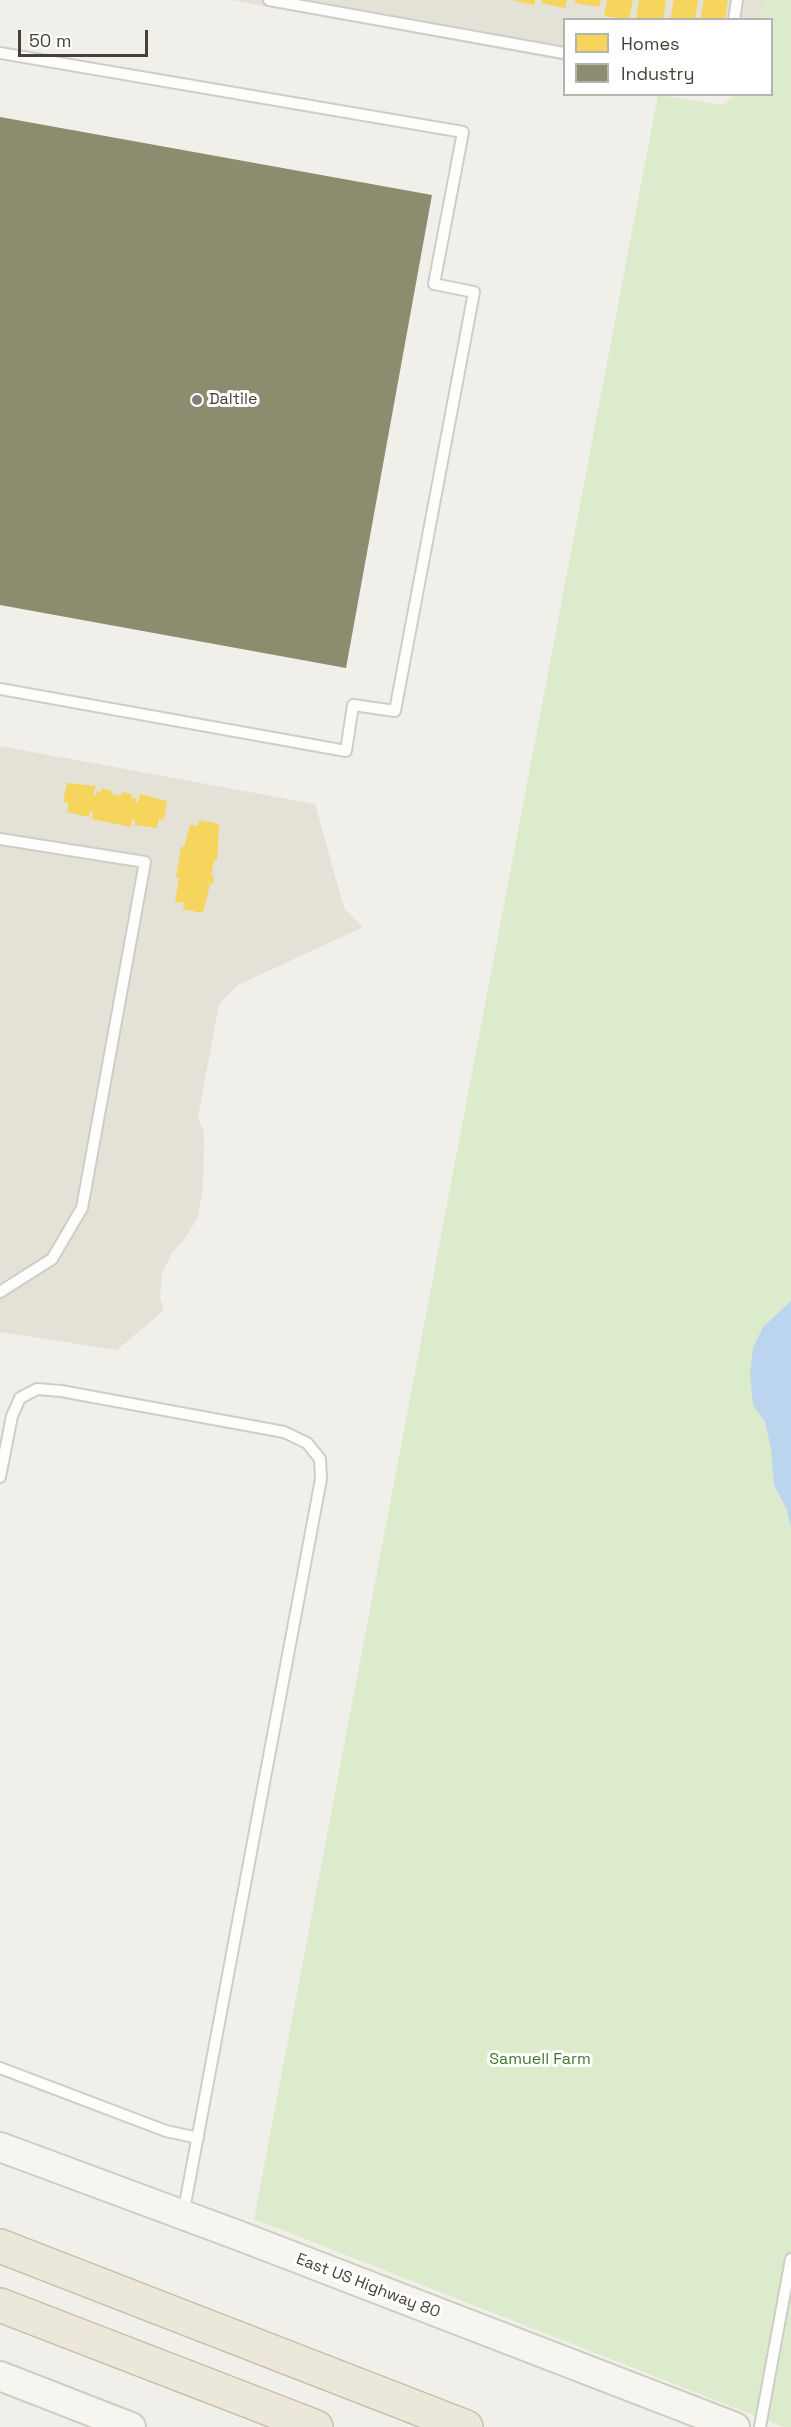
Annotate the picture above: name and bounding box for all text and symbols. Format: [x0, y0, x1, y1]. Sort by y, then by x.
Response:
scale bar [21, 18, 152, 56]
legend [563, 18, 773, 96]
text: 50 m [29, 29, 71, 52]
text: Homes [621, 32, 680, 55]
text: Industry [621, 62, 694, 85]
place label: Daltile [209, 390, 257, 410]
marker: Daltile [190, 393, 204, 407]
park label: Samuell Farm [489, 2050, 591, 2070]
street label: East US Highway 80 [293, 2250, 443, 2322]

